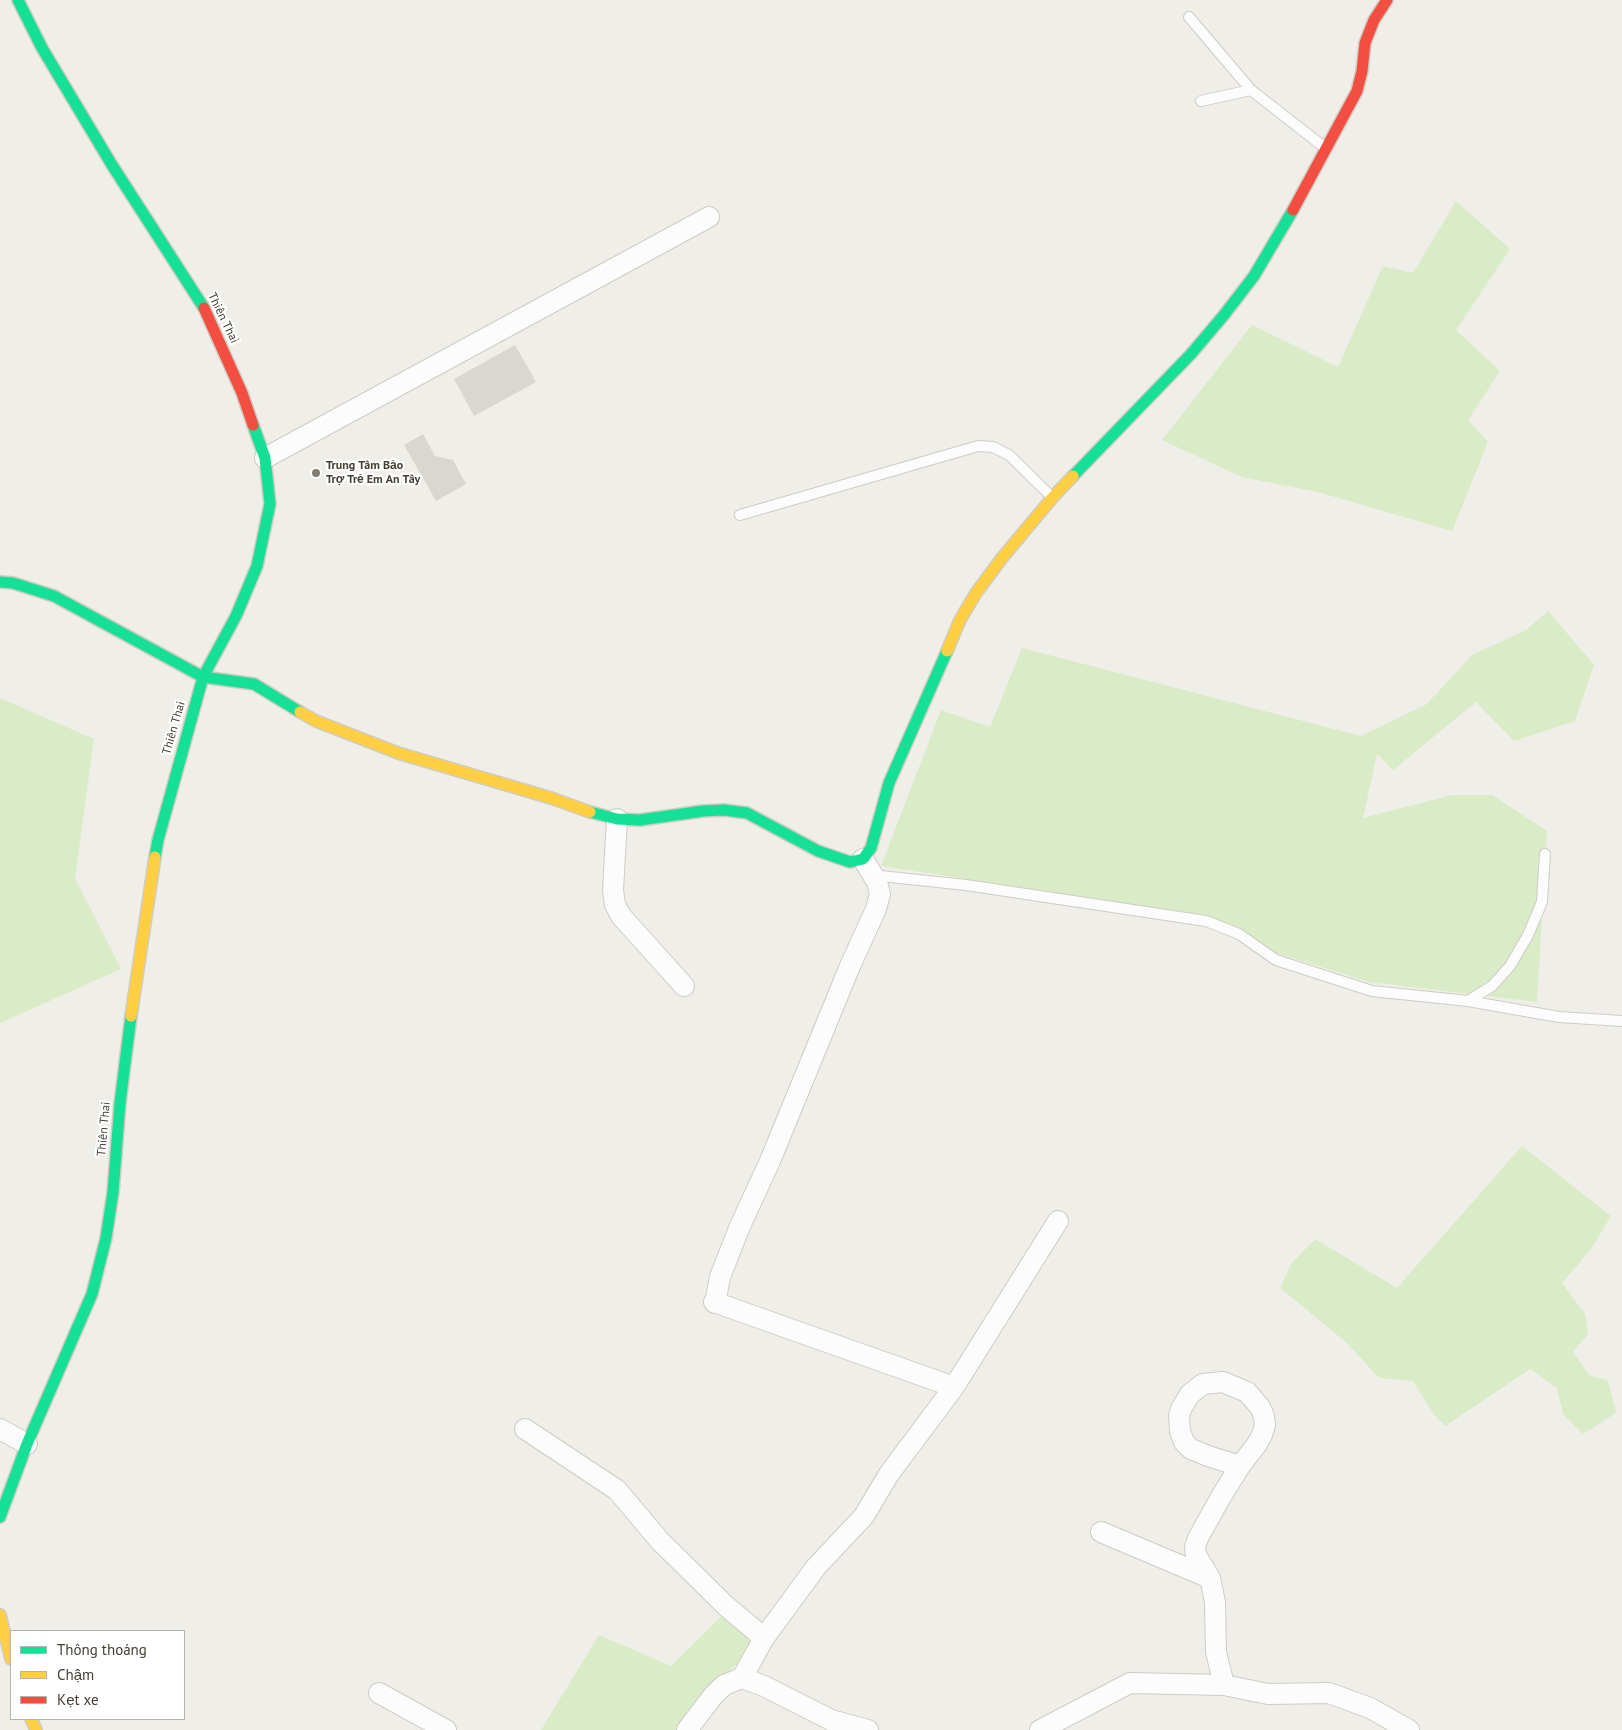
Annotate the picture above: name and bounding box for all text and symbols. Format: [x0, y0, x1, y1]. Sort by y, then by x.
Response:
street label: Thiên Thai [205, 290, 241, 346]
place label: Trung Tâm Bảo Trợ Trẻ Em An Tây [326, 459, 420, 487]
marker: Trung Tâm Bảo Trợ Trẻ Em An Tây [310, 467, 322, 479]
street label: Thiên Thai [160, 700, 188, 756]
street label: Thiên Thai [94, 1101, 114, 1157]
legend [10, 1630, 185, 1720]
text: Thông thoáng [57, 1640, 147, 1659]
text: Chậm [57, 1665, 94, 1684]
text: Kẹt xe [57, 1690, 99, 1709]

